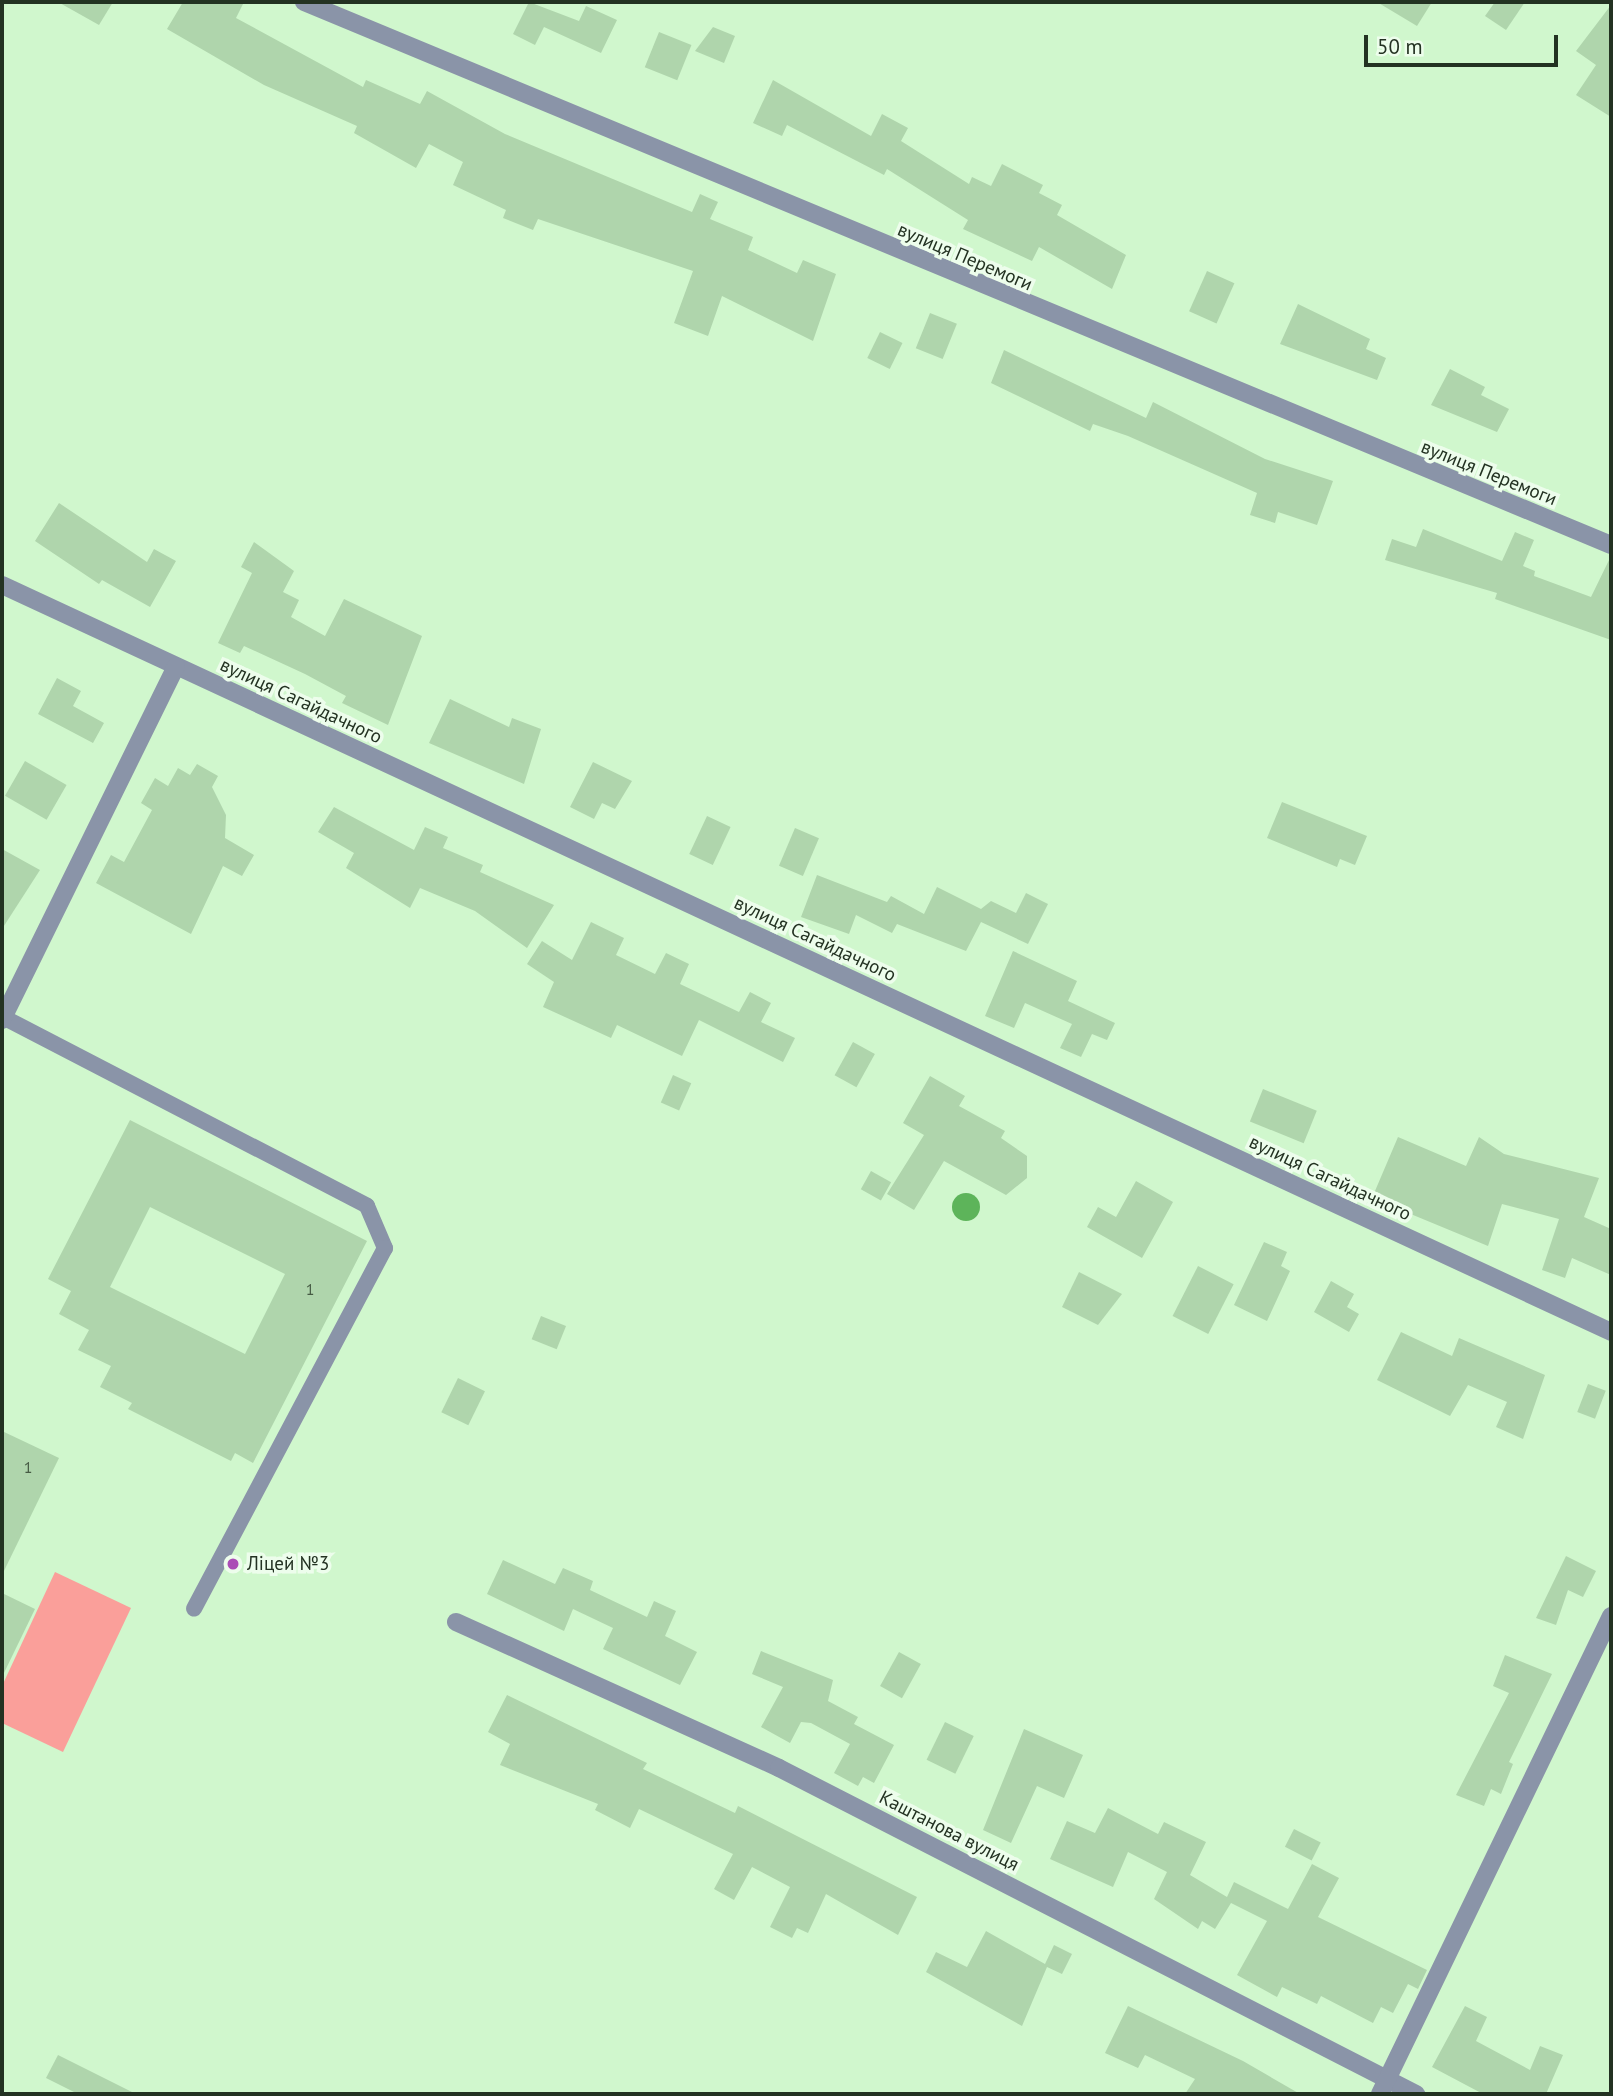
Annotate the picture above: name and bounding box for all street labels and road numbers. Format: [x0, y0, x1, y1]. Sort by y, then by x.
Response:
street label: вулиця Перемоги [894, 218, 1036, 296]
street label: вулиця Перемоги [1418, 435, 1560, 511]
street label: вулиця Сагайдачного [216, 653, 386, 749]
street label: вулиця Сагайдачного [730, 891, 900, 987]
street label: вулиця Сагайдачного [1245, 1130, 1415, 1226]
street label: Каштанова вулиця [875, 1786, 1023, 1876]

